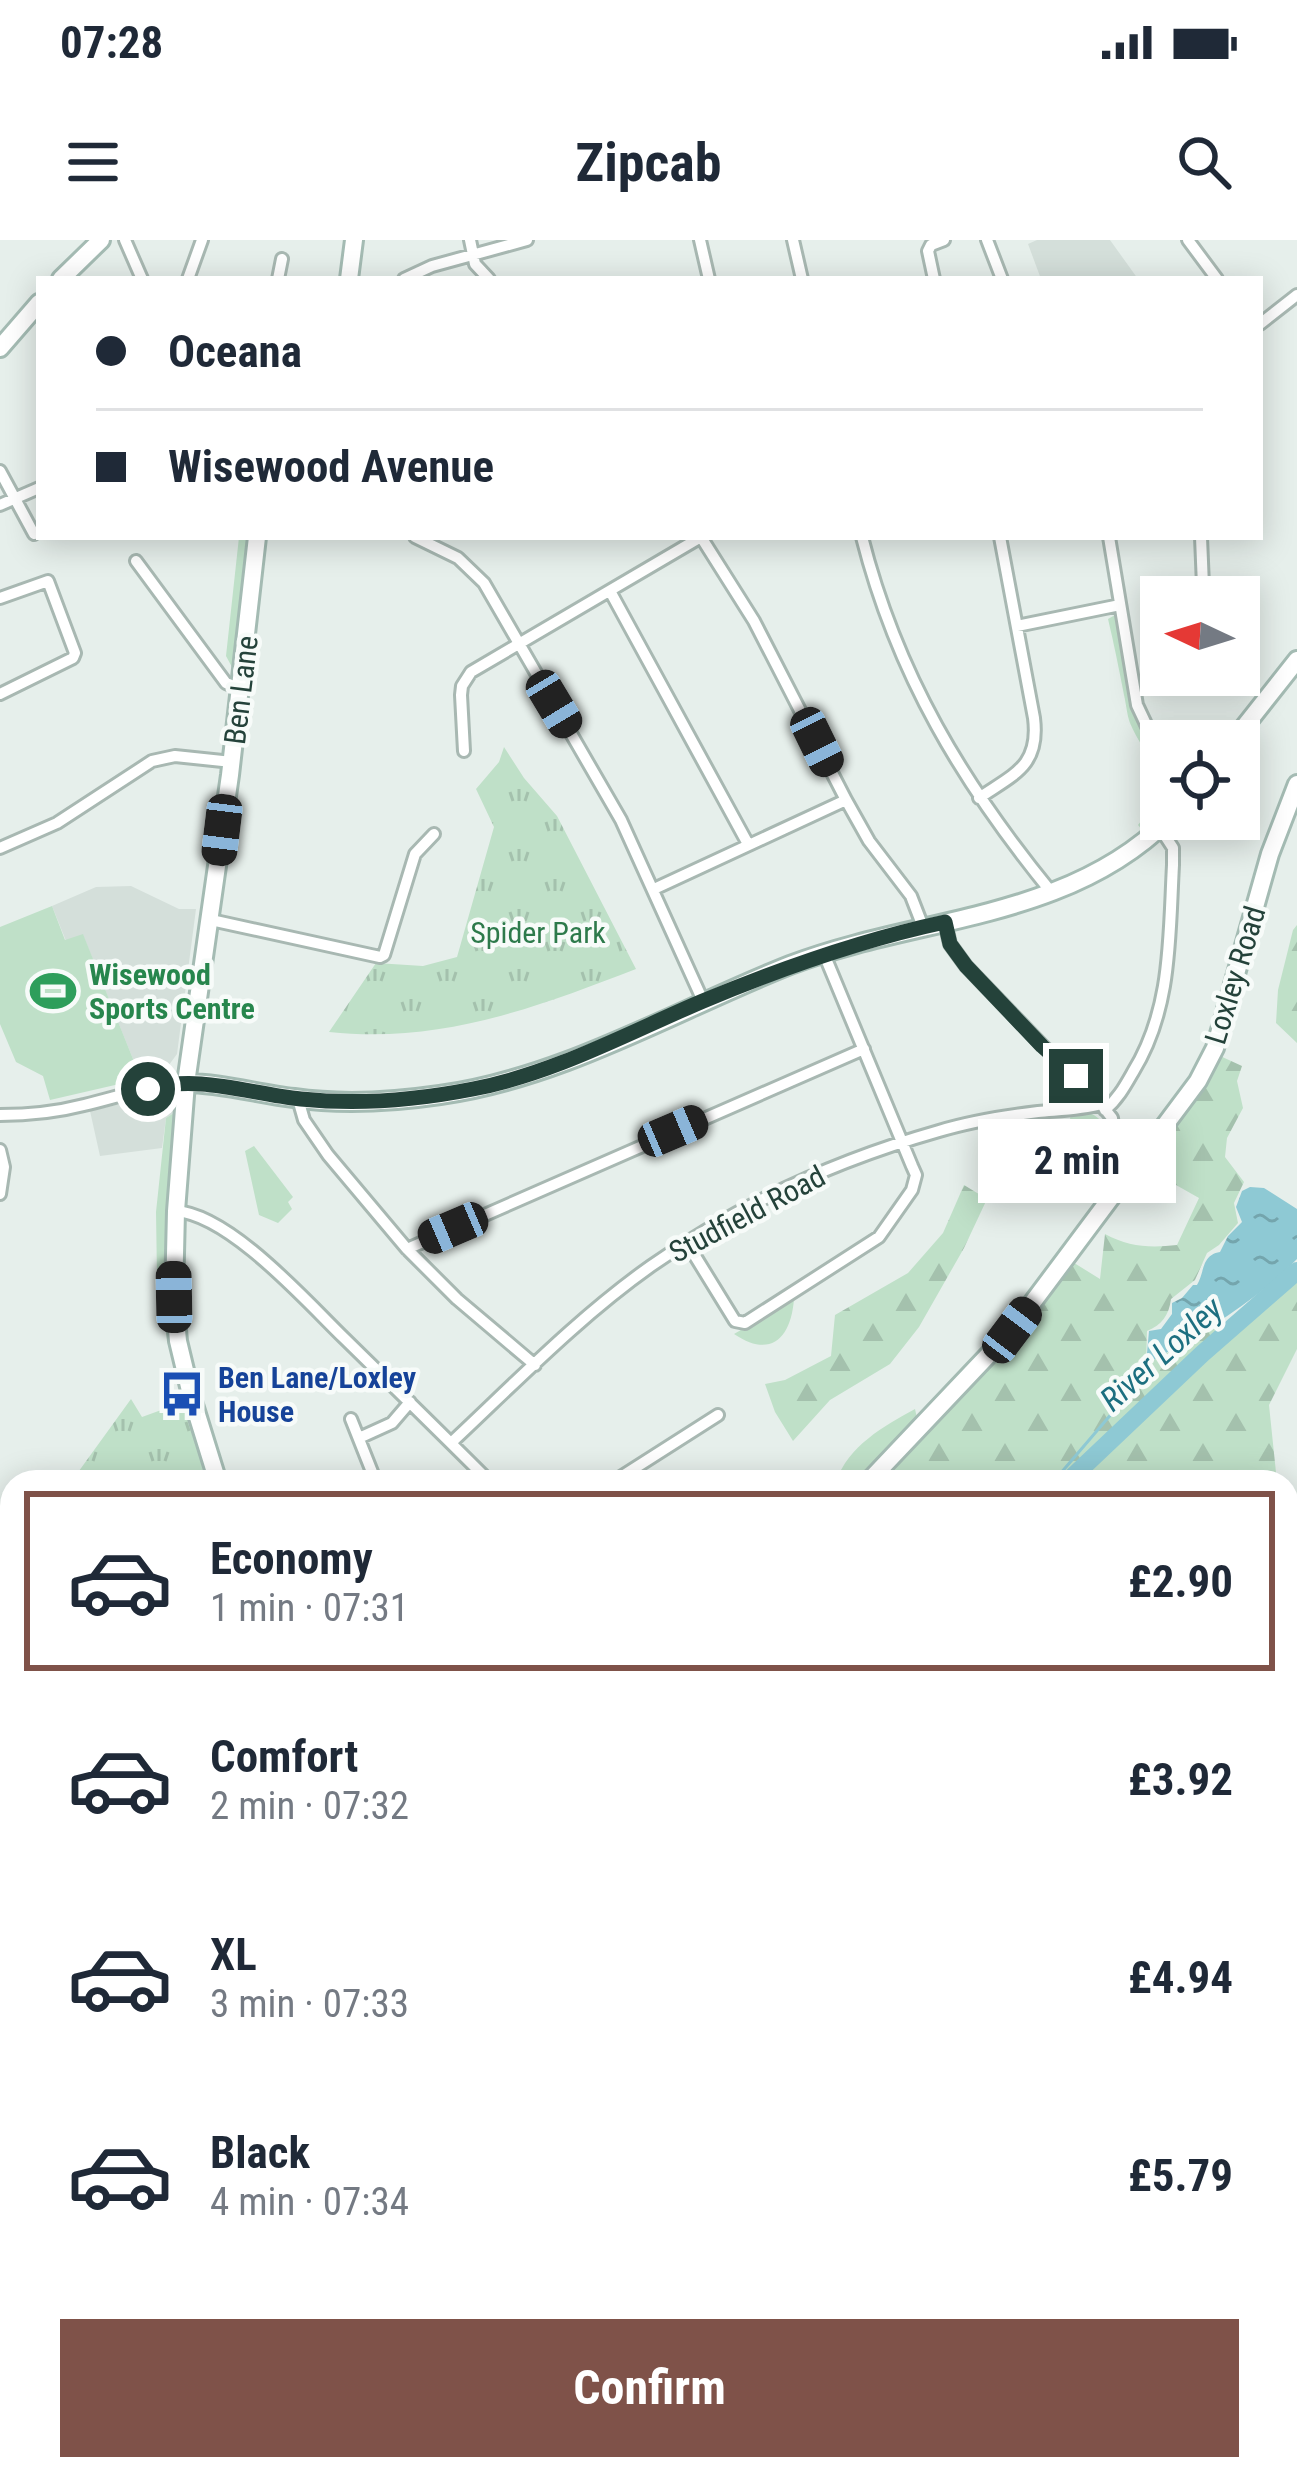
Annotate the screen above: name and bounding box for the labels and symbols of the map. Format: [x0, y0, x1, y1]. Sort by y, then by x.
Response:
north arrow [1140, 576, 1260, 696]
street label: Ben Lane [217, 634, 265, 746]
car [520, 664, 588, 744]
car [785, 702, 849, 782]
car [200, 792, 244, 868]
street label: Loxley Road [1197, 902, 1273, 1048]
park label: Spider Park [470, 915, 606, 950]
place label: Wisewood Sports Centre [89, 957, 255, 1026]
sports icon: Wisewood Sports Centre [28, 966, 78, 1016]
route end [1049, 1049, 1103, 1103]
route start [121, 1062, 175, 1116]
car [633, 1100, 713, 1162]
callout: 2 min [977, 1118, 1175, 1202]
street label: Studfield Road [663, 1158, 831, 1270]
car [413, 1197, 493, 1259]
car [155, 1261, 193, 1333]
water label: River Loxley [1092, 1288, 1231, 1419]
car [976, 1290, 1048, 1370]
place label: Ben Lane/Loxley House [218, 1360, 417, 1429]
bus stop icon: Ben Lane/Loxley House [157, 1369, 207, 1419]

